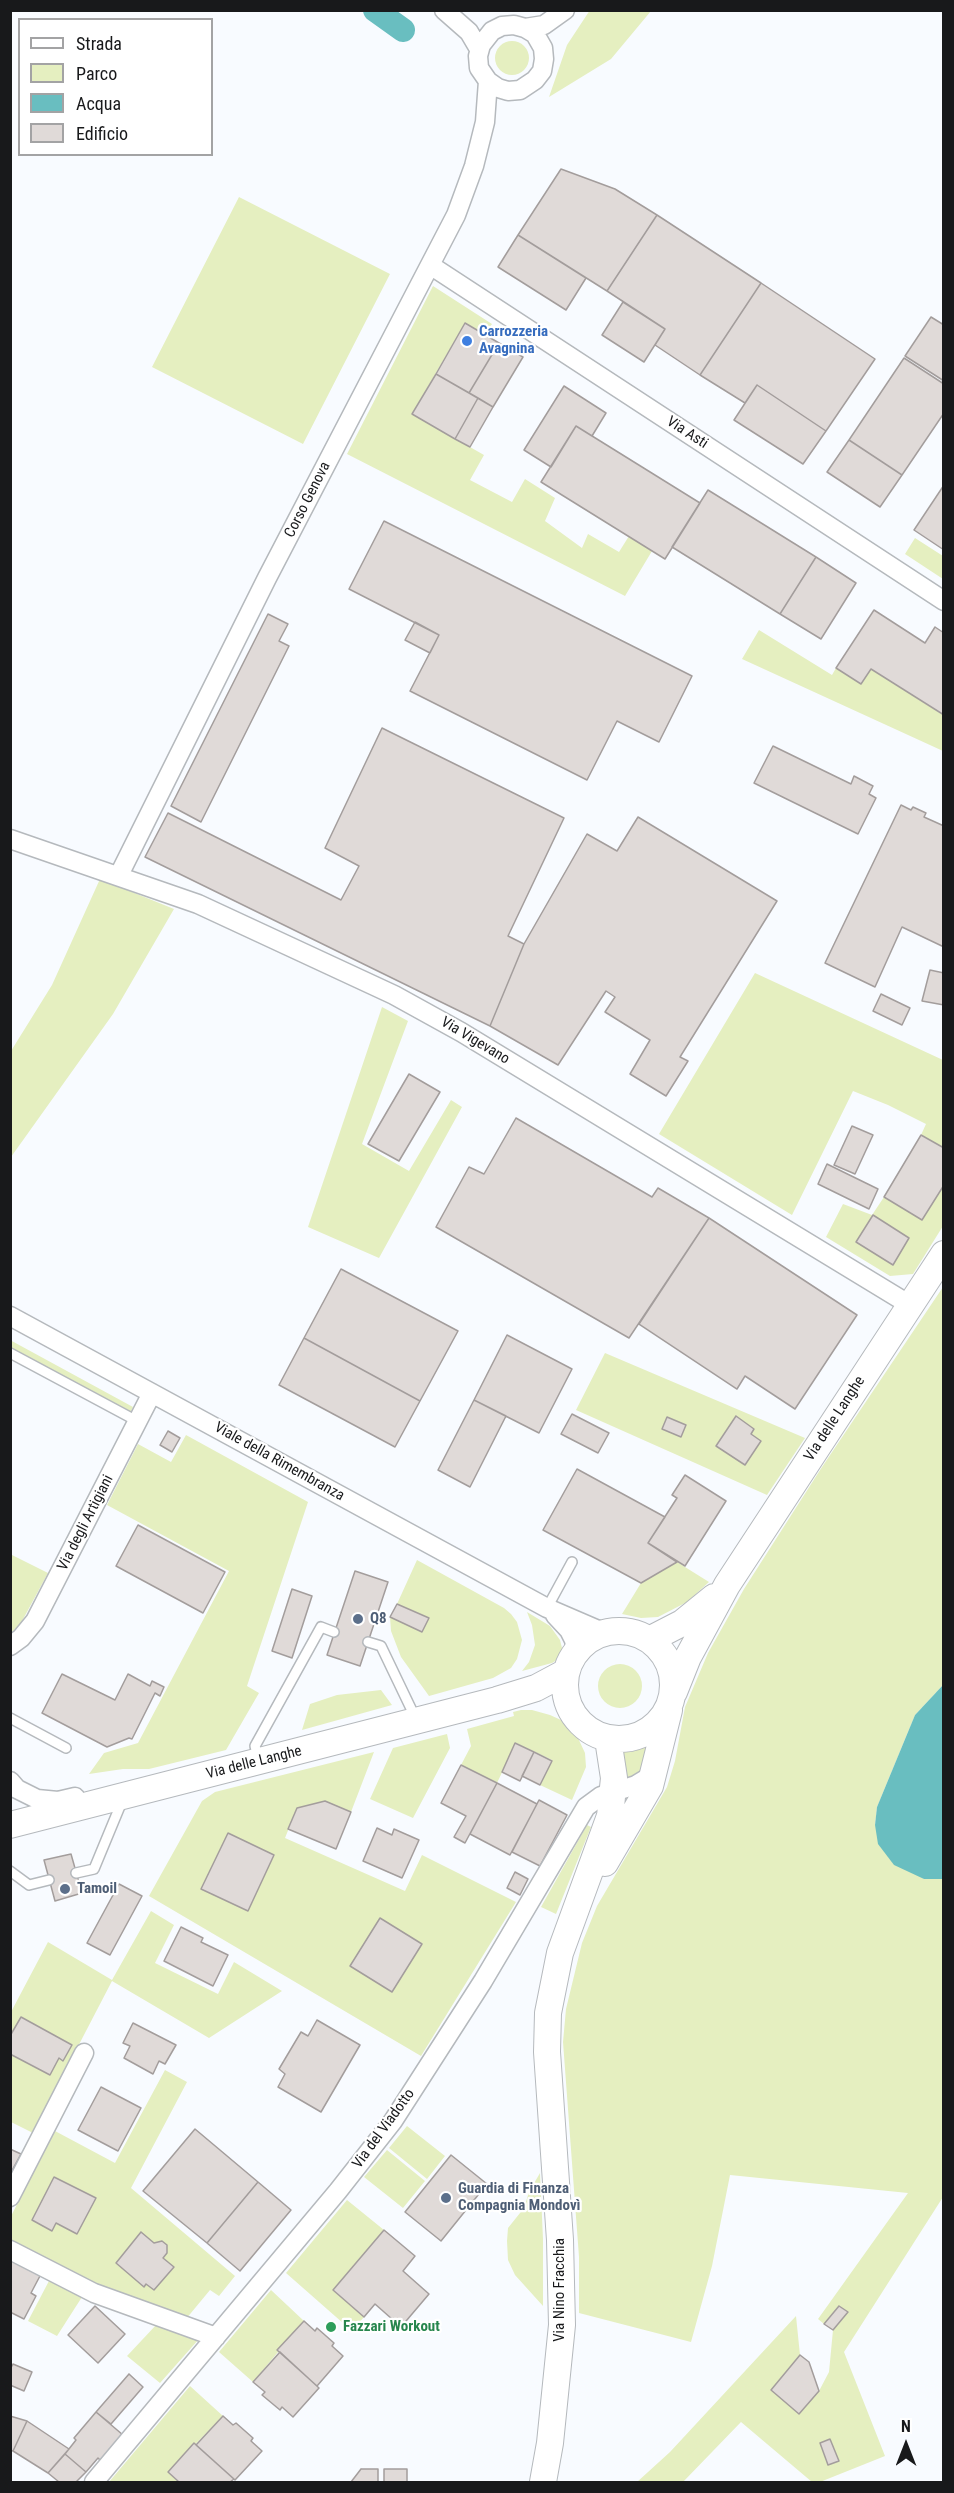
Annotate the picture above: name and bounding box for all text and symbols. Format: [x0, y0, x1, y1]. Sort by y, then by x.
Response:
legend [18, 18, 213, 156]
text: Strada [76, 33, 122, 54]
text: Parco [76, 63, 117, 84]
text: Acqua [76, 93, 121, 114]
text: Edificio [76, 123, 128, 144]
place label: Carrozzeria Avagnina [479, 323, 548, 358]
marker: Carrozzeria Avagnina [460, 334, 474, 348]
street label: Via Asti [663, 413, 711, 453]
street label: Corso Genova [281, 459, 335, 541]
street label: Via Vigevano [437, 1013, 513, 1069]
street label: Via delle Langhe [801, 1373, 869, 1465]
street label: Viale della Rimembranza [211, 1419, 347, 1505]
street label: Via degli Artigiani [54, 1472, 118, 1574]
place label: Q8 [370, 1610, 387, 1628]
marker: Q8 [351, 1612, 365, 1626]
street label: Via delle Langhe [204, 1742, 304, 1784]
place label: Tamoil [77, 1880, 117, 1898]
marker: Tamoil [58, 1882, 72, 1896]
street label: Via del Viadotto [349, 2086, 419, 2172]
place label: Guardia di Finanza Compagnia Mondovì [458, 2180, 581, 2215]
marker: Guardia di Finanza Compagnia Mondovì [439, 2191, 453, 2205]
street label: Via Nino Fracchia [551, 2238, 569, 2342]
place label: Fazzari Workout [343, 2318, 440, 2336]
marker: Fazzari Workout [324, 2320, 338, 2334]
north arrow [876, 2415, 936, 2475]
text: N [901, 2417, 911, 2436]

